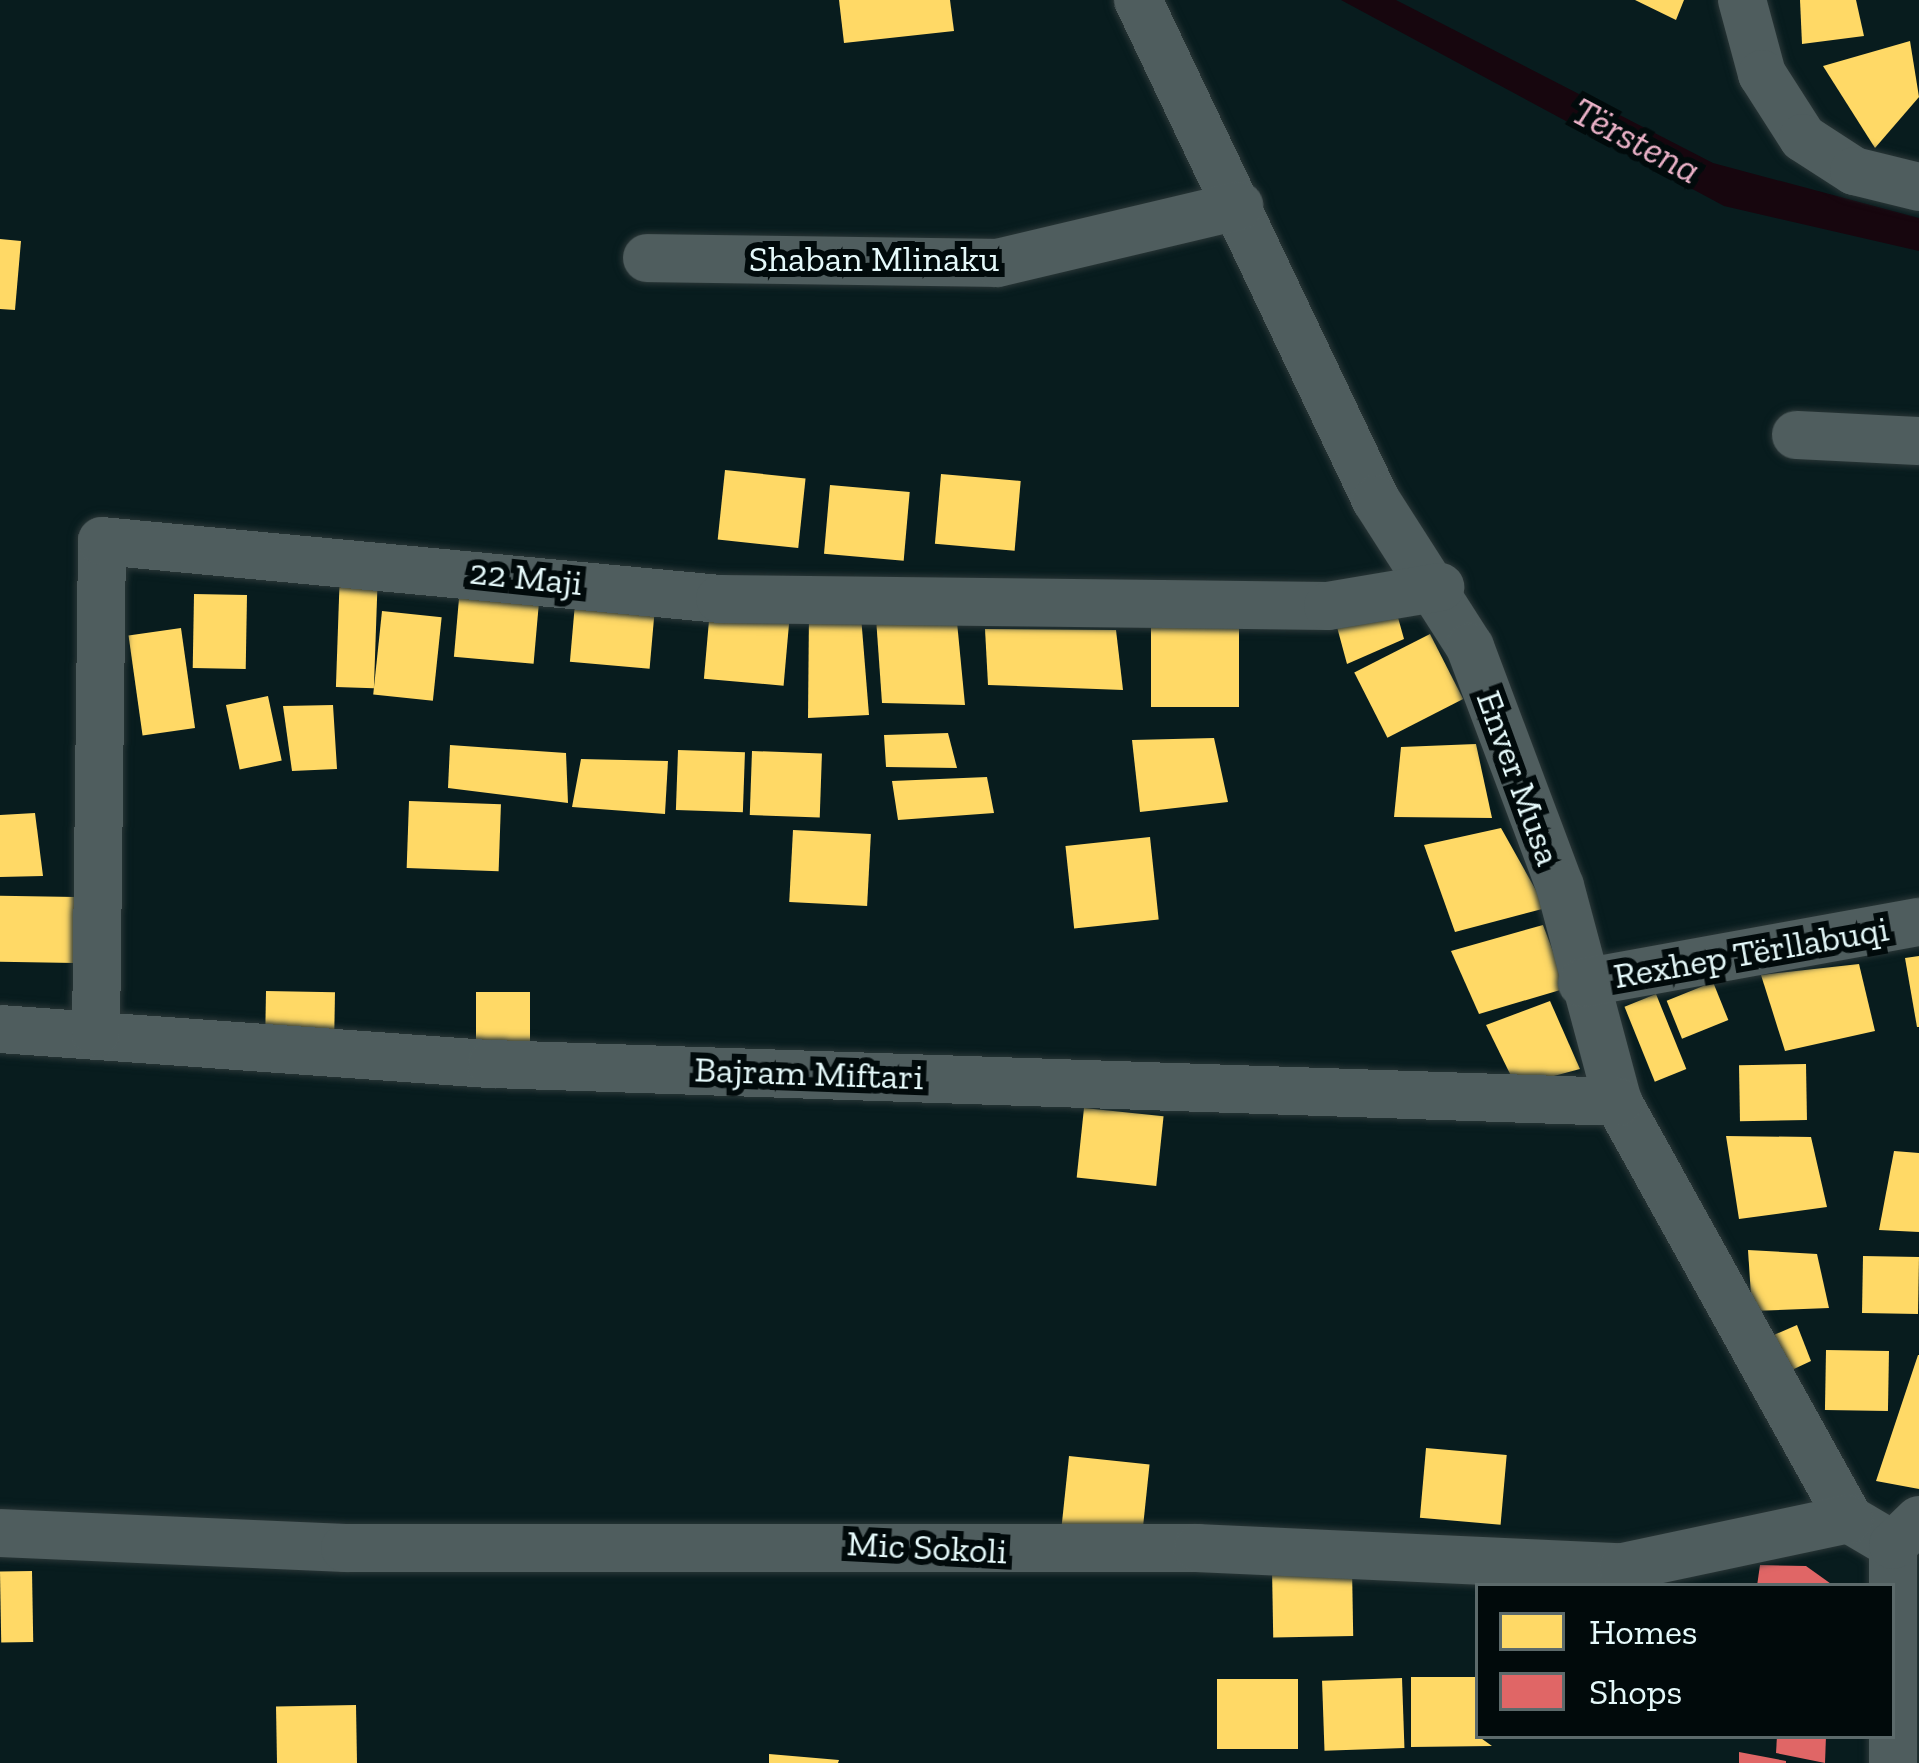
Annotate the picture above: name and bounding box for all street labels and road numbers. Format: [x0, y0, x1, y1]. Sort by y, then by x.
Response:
street label: Shaban Mlinaku [749, 237, 999, 281]
street label: 22 Maji [467, 550, 585, 604]
street label: Enver Musa [1467, 685, 1571, 871]
street label: Rexhep Tërllabuqi [1610, 907, 1892, 997]
street label: Bajram Miftari [694, 1047, 924, 1099]
street label: Mic Sokoli [846, 1521, 1008, 1573]

